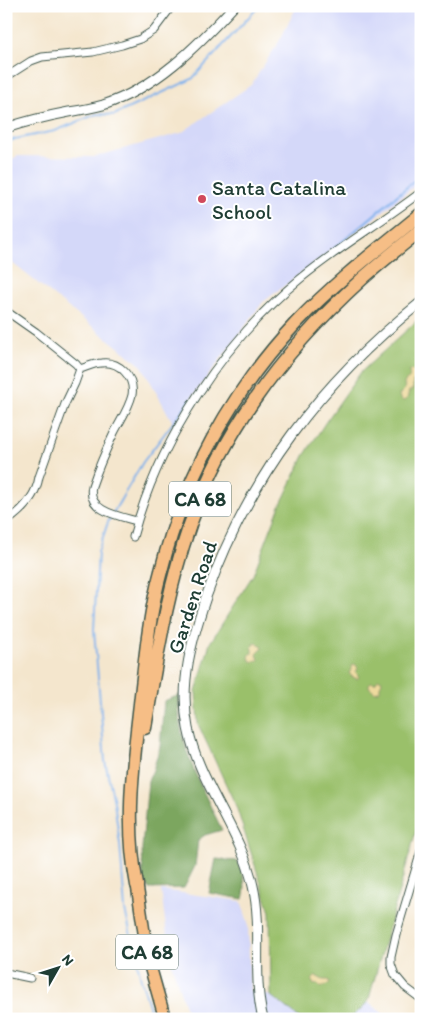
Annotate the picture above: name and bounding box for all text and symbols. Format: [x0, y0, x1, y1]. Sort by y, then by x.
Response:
place label: Santa Catalina School [212, 175, 346, 224]
marker: Santa Catalina School [196, 193, 208, 205]
road number: CA 68 [169, 482, 231, 516]
street label: Garden Road [162, 537, 222, 657]
road number: CA 68 [116, 934, 178, 970]
north arrow [32, 942, 82, 992]
text: N [58, 951, 77, 969]

